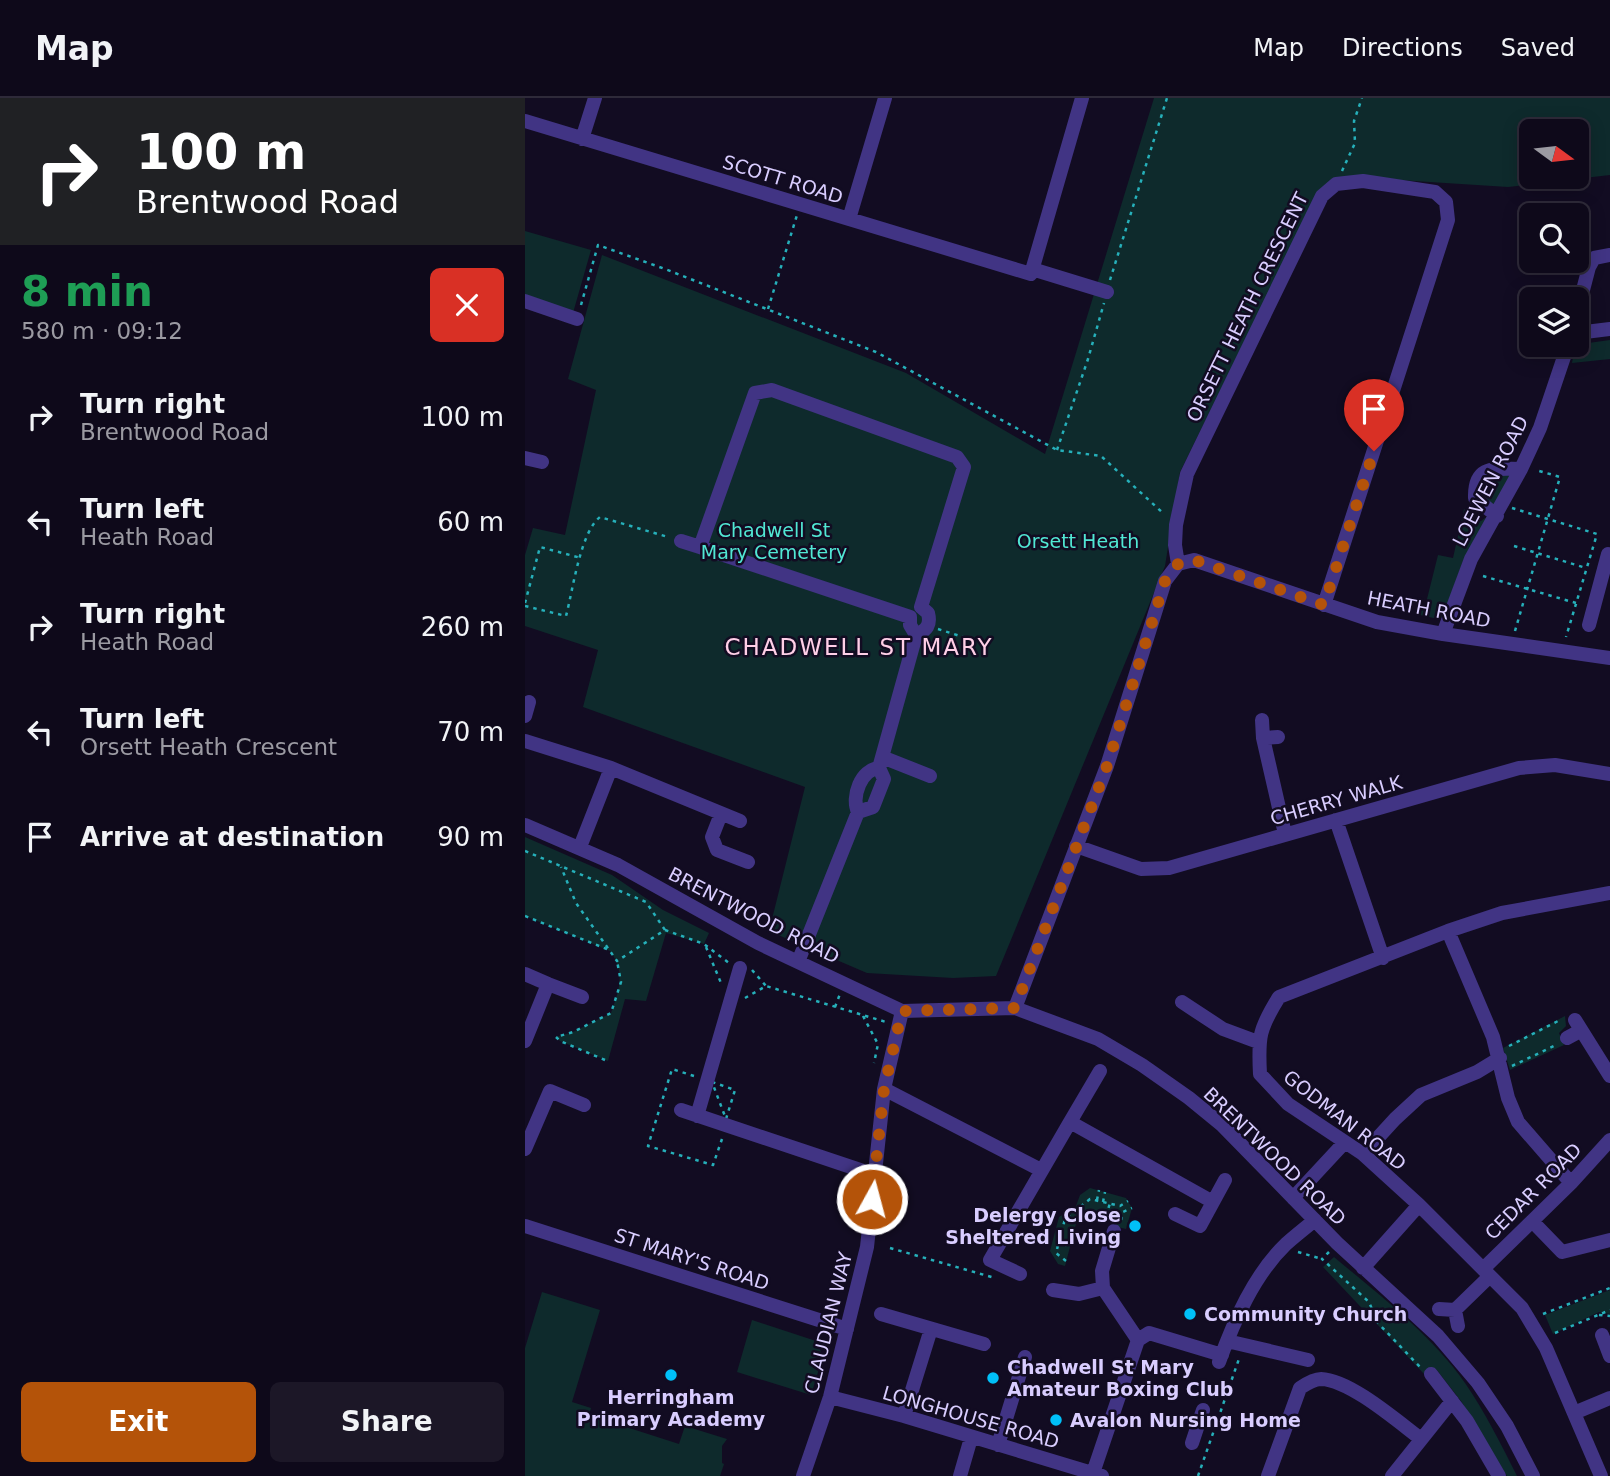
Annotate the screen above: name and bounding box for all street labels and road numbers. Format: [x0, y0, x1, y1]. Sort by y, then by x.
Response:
street label: SCOTT ROAD [720, 150, 846, 208]
street label: ORSETT HEATH CRESCENT [1182, 188, 1312, 425]
street label: LOEWEN ROAD [1448, 412, 1532, 550]
street label: HEATH ROAD [1365, 586, 1493, 632]
street label: CHERRY WALK [1268, 771, 1405, 829]
street label: BRENTWOOD ROAD [665, 862, 843, 968]
street label: GODMAN ROAD [1279, 1065, 1411, 1175]
street label: BRENTWOOD ROAD [1199, 1082, 1351, 1230]
street label: CEDAR ROAD [1480, 1138, 1586, 1244]
street label: ST MARY'S ROAD [612, 1224, 772, 1294]
street label: CLAUDIAN WAY [800, 1249, 856, 1396]
street label: LONGHOUSE ROAD [880, 1381, 1062, 1453]

